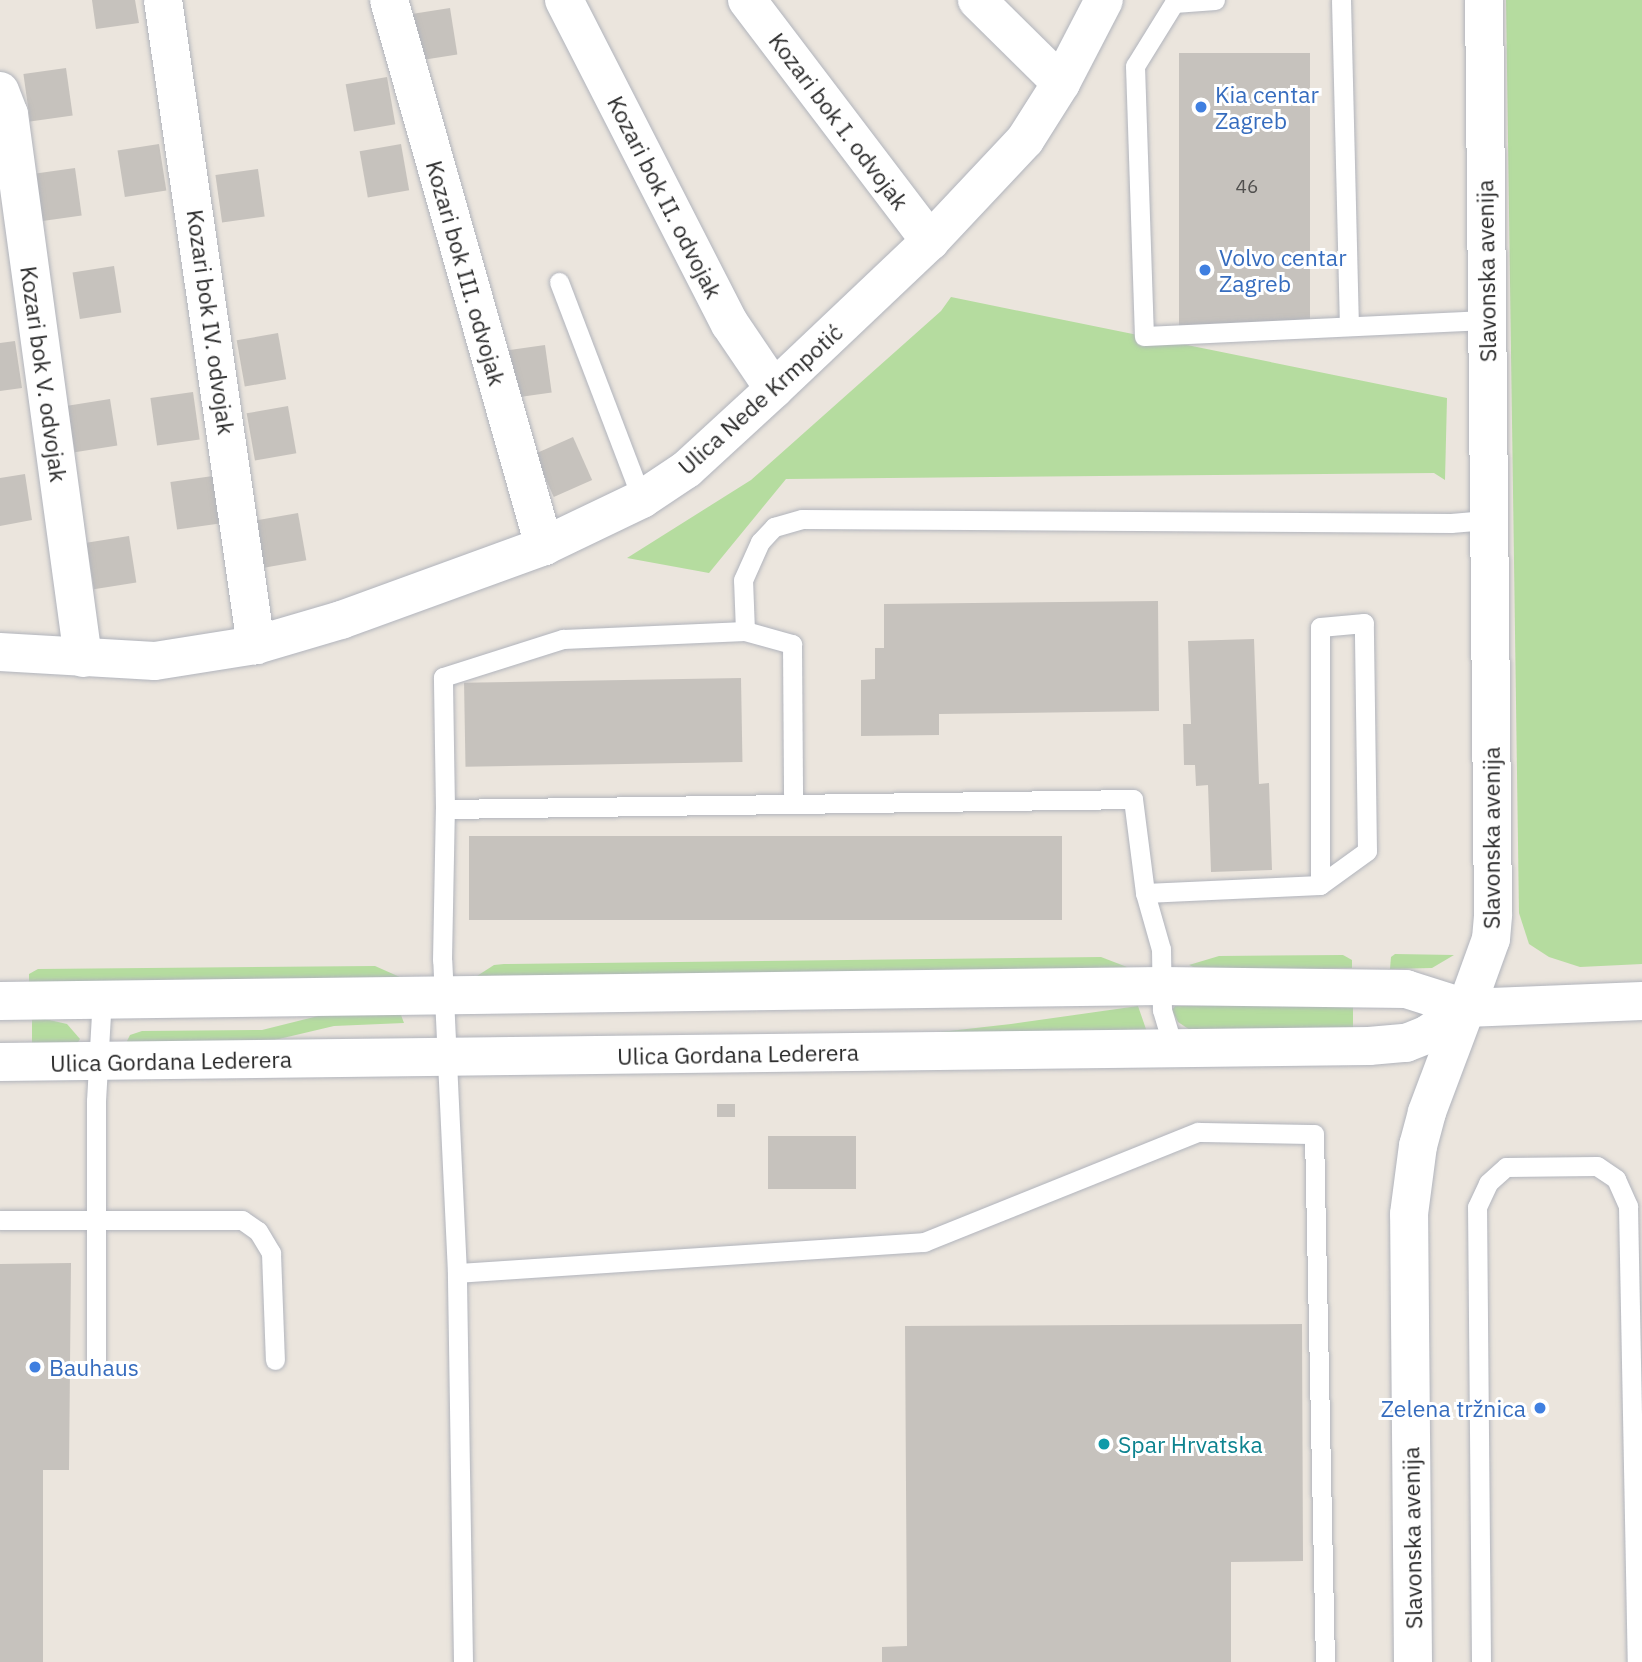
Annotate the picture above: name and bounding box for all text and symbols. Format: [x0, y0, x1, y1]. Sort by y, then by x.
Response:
street label: Kozari bok I. odvojak [763, 27, 915, 215]
place label: Kia centar Zagreb [1215, 80, 1319, 134]
street label: Kozari bok II. odvojak [602, 91, 728, 303]
marker: Kia centar Zagreb [1193, 99, 1209, 115]
street label: Kozari bok III. odvojak [421, 157, 511, 389]
house number: 46 [1236, 176, 1258, 198]
street label: Slavonska avenija [1471, 180, 1501, 362]
street label: Kozari bok IV. odvojak [182, 208, 240, 436]
place label: Volvo centar Zagreb [1219, 243, 1347, 297]
marker: Volvo centar Zagreb [1197, 262, 1213, 278]
street label: Kozari bok V. odvojak [15, 264, 73, 484]
street label: Ulica Nede Krmpotić [672, 318, 848, 480]
street label: Slavonska avenija [1477, 747, 1505, 929]
street label: Ulica Gordana Lederera [617, 1038, 859, 1070]
street label: Ulica Gordana Lederera [50, 1045, 292, 1077]
place label: Bauhaus [49, 1353, 139, 1381]
marker: Bauhaus [27, 1359, 43, 1375]
place label: Zelena tržnica [1381, 1394, 1526, 1422]
marker: Zelena tržnica [1532, 1400, 1548, 1416]
place label: Spar Hrvatska [1118, 1430, 1263, 1458]
marker: Spar Hrvatska [1096, 1436, 1112, 1452]
street label: Slavonska avenija [1397, 1447, 1427, 1629]

